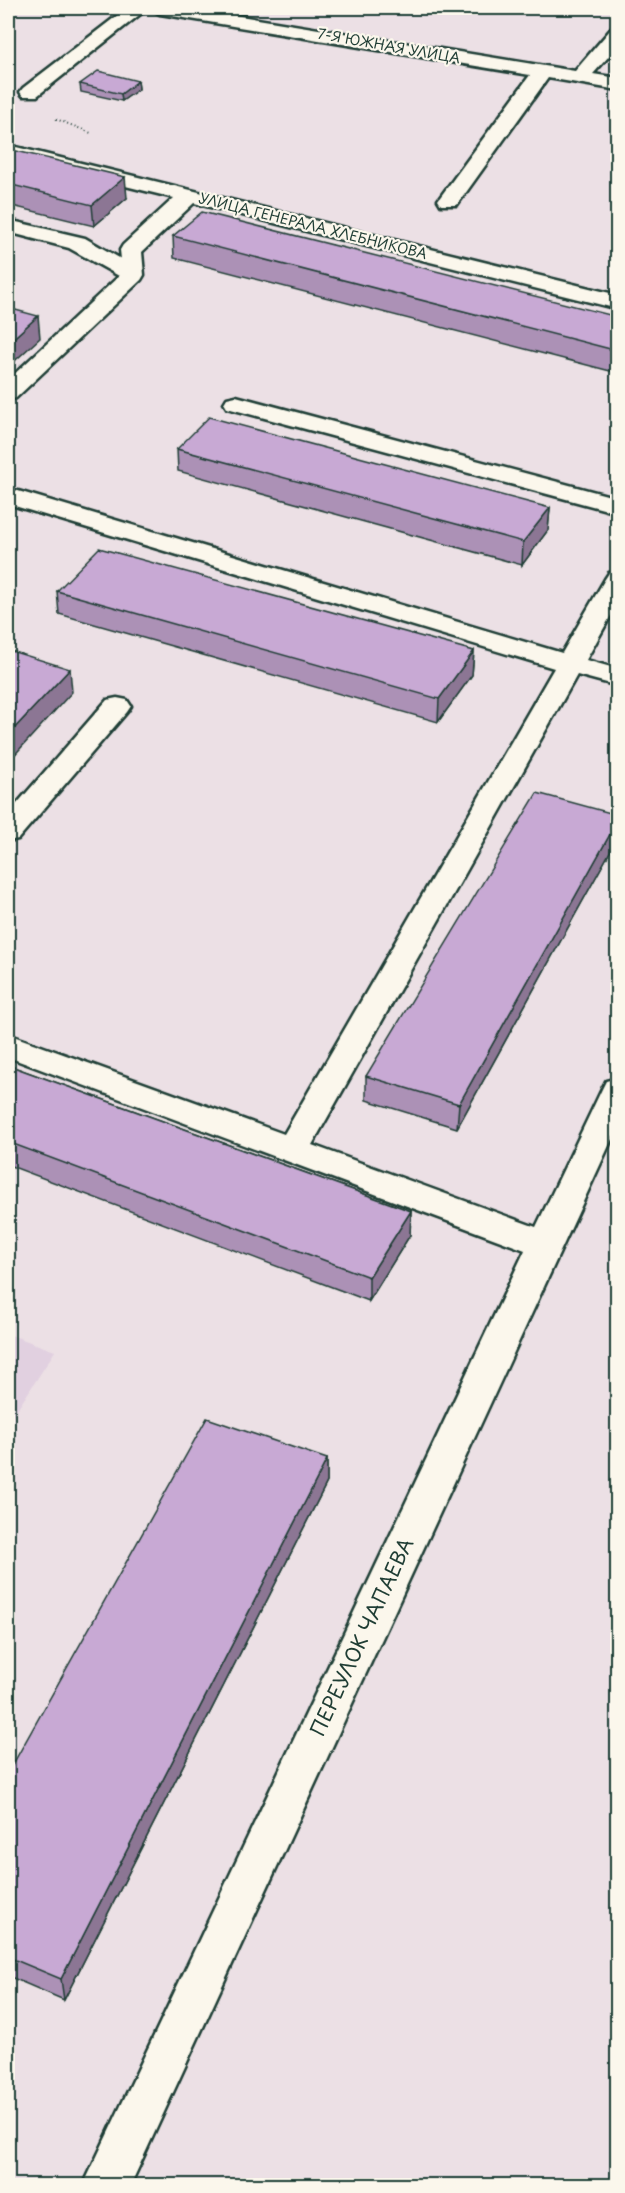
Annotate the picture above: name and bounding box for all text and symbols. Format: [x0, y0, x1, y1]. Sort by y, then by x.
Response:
street label: 7-Я ЮЖНАЯ УЛИЦА [316, 23, 462, 68]
street label: УЛИЦА ГЕНЕРАЛА ХЛЕБНИКОВА [197, 187, 429, 264]
street label: ПЕРЕУЛОК ЧАПАЕВА [302, 1533, 420, 1741]

